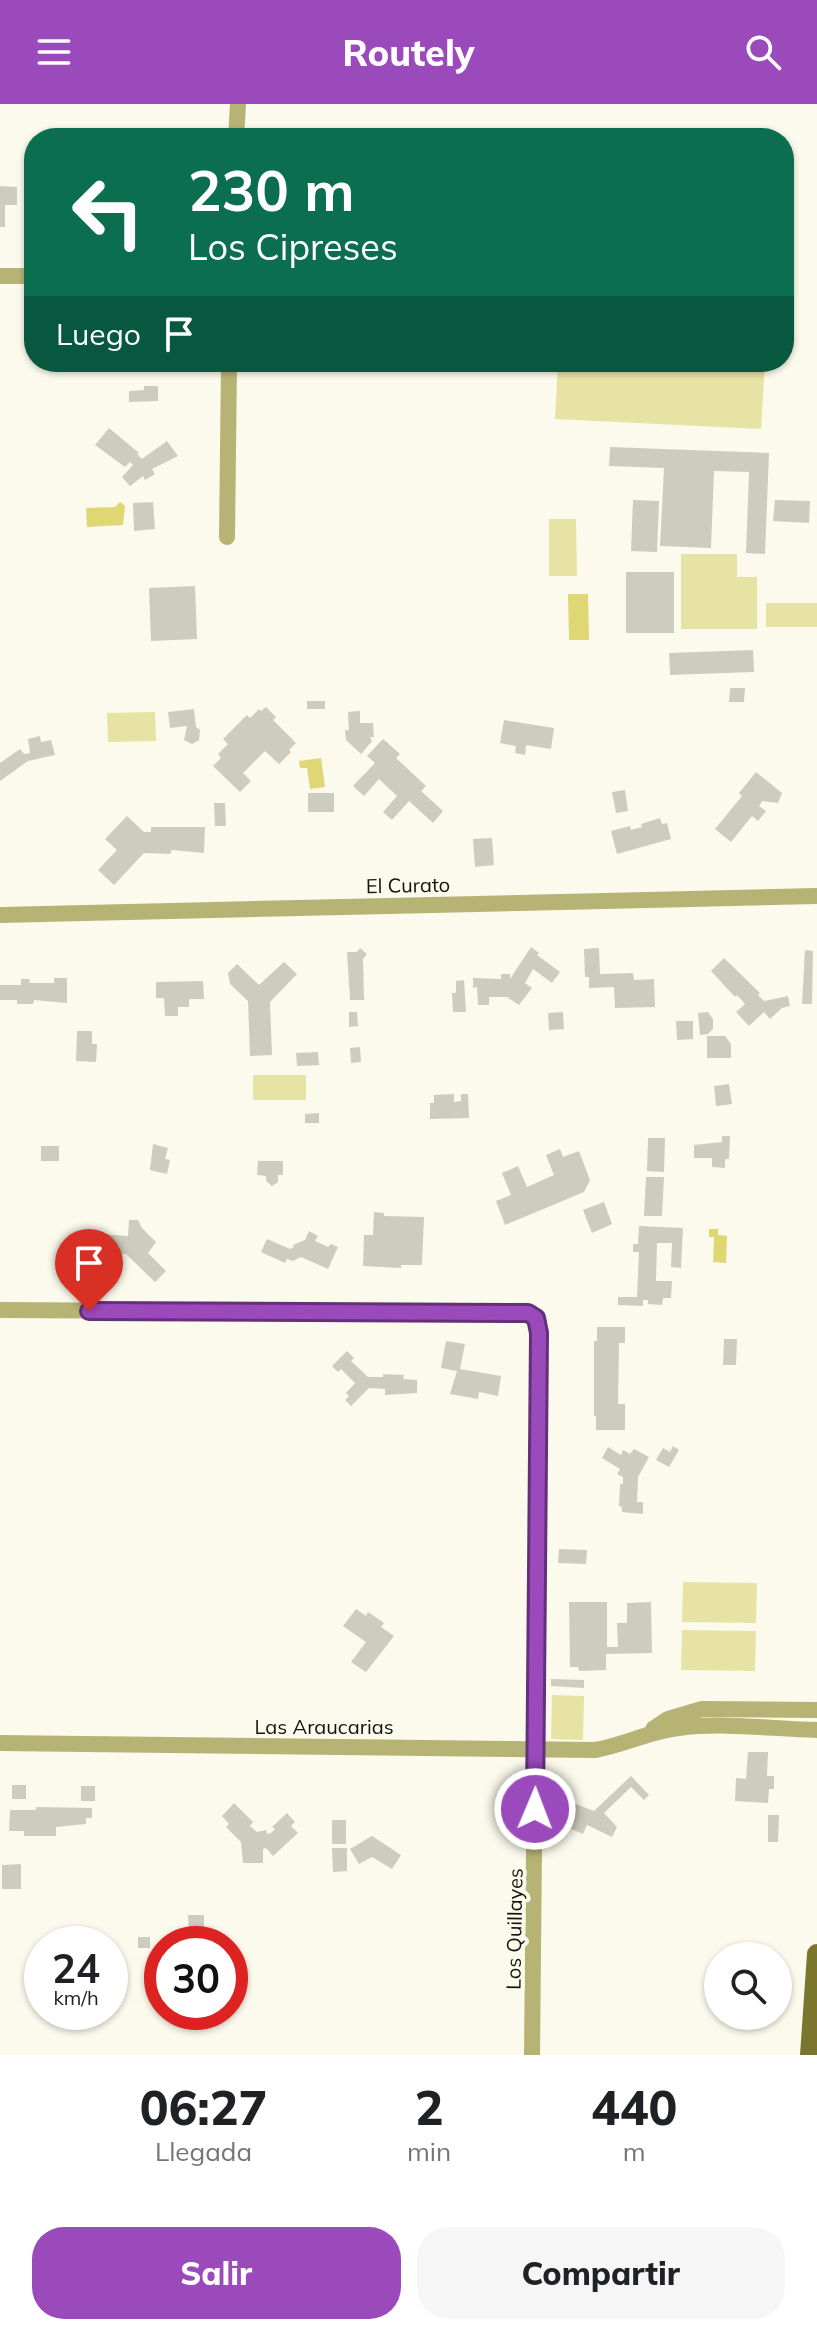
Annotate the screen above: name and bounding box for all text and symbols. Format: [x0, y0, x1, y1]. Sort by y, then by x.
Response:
icon: menu [32, 30, 76, 74]
text: Routely [342, 30, 475, 75]
icon: search [741, 30, 785, 74]
text: 230 m [188, 155, 355, 225]
icon: left [56, 160, 160, 264]
text: Los Cipreses [188, 224, 398, 269]
icon: arrive [157, 312, 201, 356]
text: Luego [56, 315, 141, 353]
street label: El Curato [366, 872, 450, 898]
pin [55, 1229, 123, 1311]
icon: arrive [67, 1241, 111, 1285]
street label: Las Araucarias [254, 1714, 394, 1739]
position arrow [493, 1767, 577, 1851]
street label: Los Quillayes [500, 1868, 528, 1990]
speed limit sign: 30 [144, 1926, 248, 2030]
map controls [704, 1942, 792, 2030]
button: search [704, 1942, 792, 2030]
text: 24 [52, 1943, 100, 1993]
text: km/h [53, 1985, 99, 2010]
text: 06:27 [140, 2077, 267, 2137]
text: 2 [415, 2077, 444, 2137]
text: 440 [591, 2077, 677, 2137]
text: Llegada [155, 2135, 252, 2168]
text: min [407, 2135, 451, 2168]
text: m [623, 2135, 646, 2168]
button: Salir [32, 2227, 401, 2319]
button: Compartir [417, 2227, 785, 2319]

